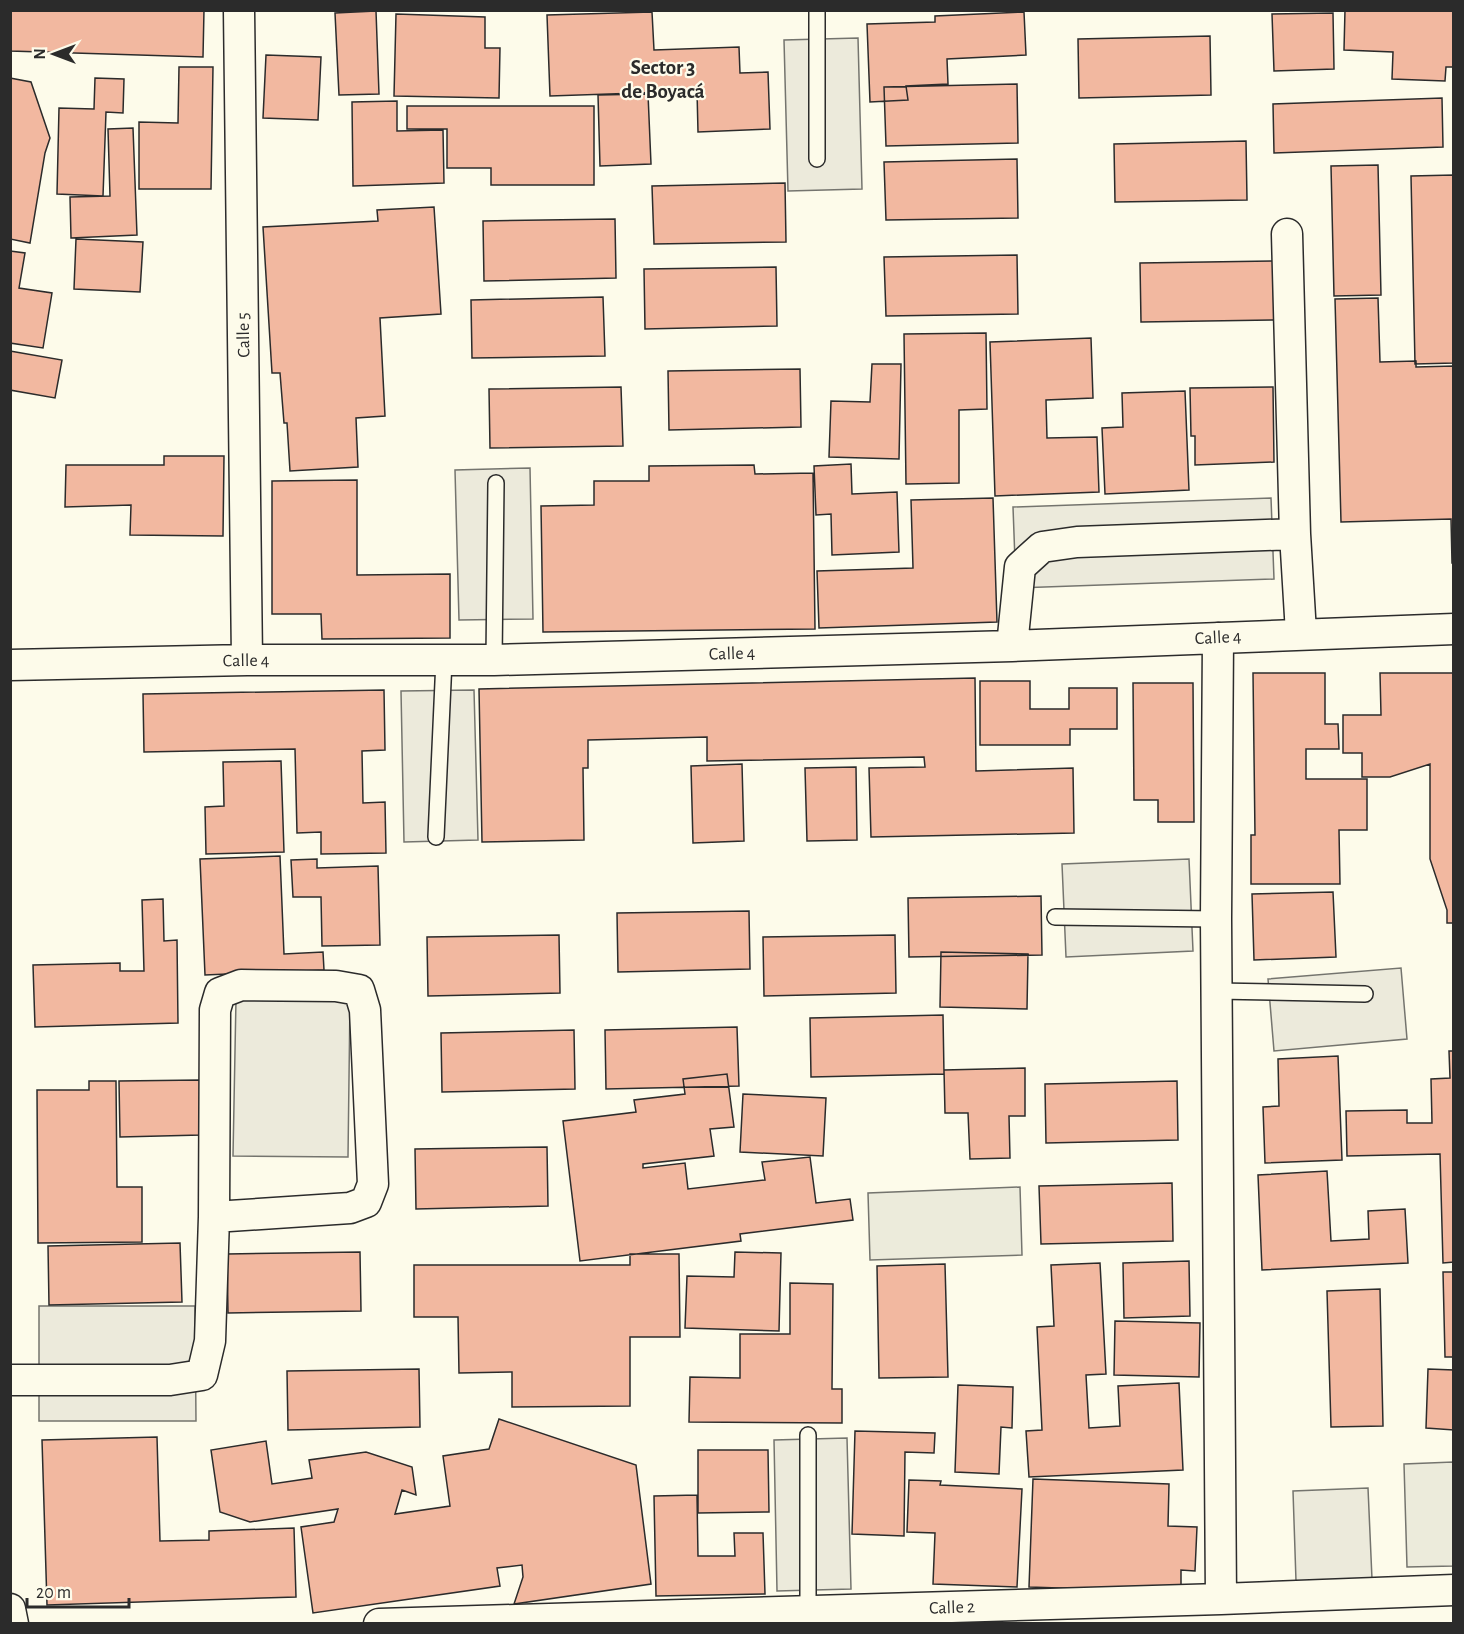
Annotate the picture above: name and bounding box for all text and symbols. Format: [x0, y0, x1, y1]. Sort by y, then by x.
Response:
north arrow [24, 24, 84, 84]
text: N [32, 48, 48, 60]
district label: Sector 3 de Boyacá [621, 57, 705, 102]
street label: Calle 5 [235, 312, 253, 358]
street label: Calle 4 [1194, 628, 1242, 648]
street label: Calle 4 [708, 644, 756, 664]
street label: Calle 4 [223, 652, 270, 670]
scale bar [27, 1571, 129, 1609]
text: 20 m [36, 1584, 71, 1602]
street label: Calle 2 [929, 1598, 975, 1618]

